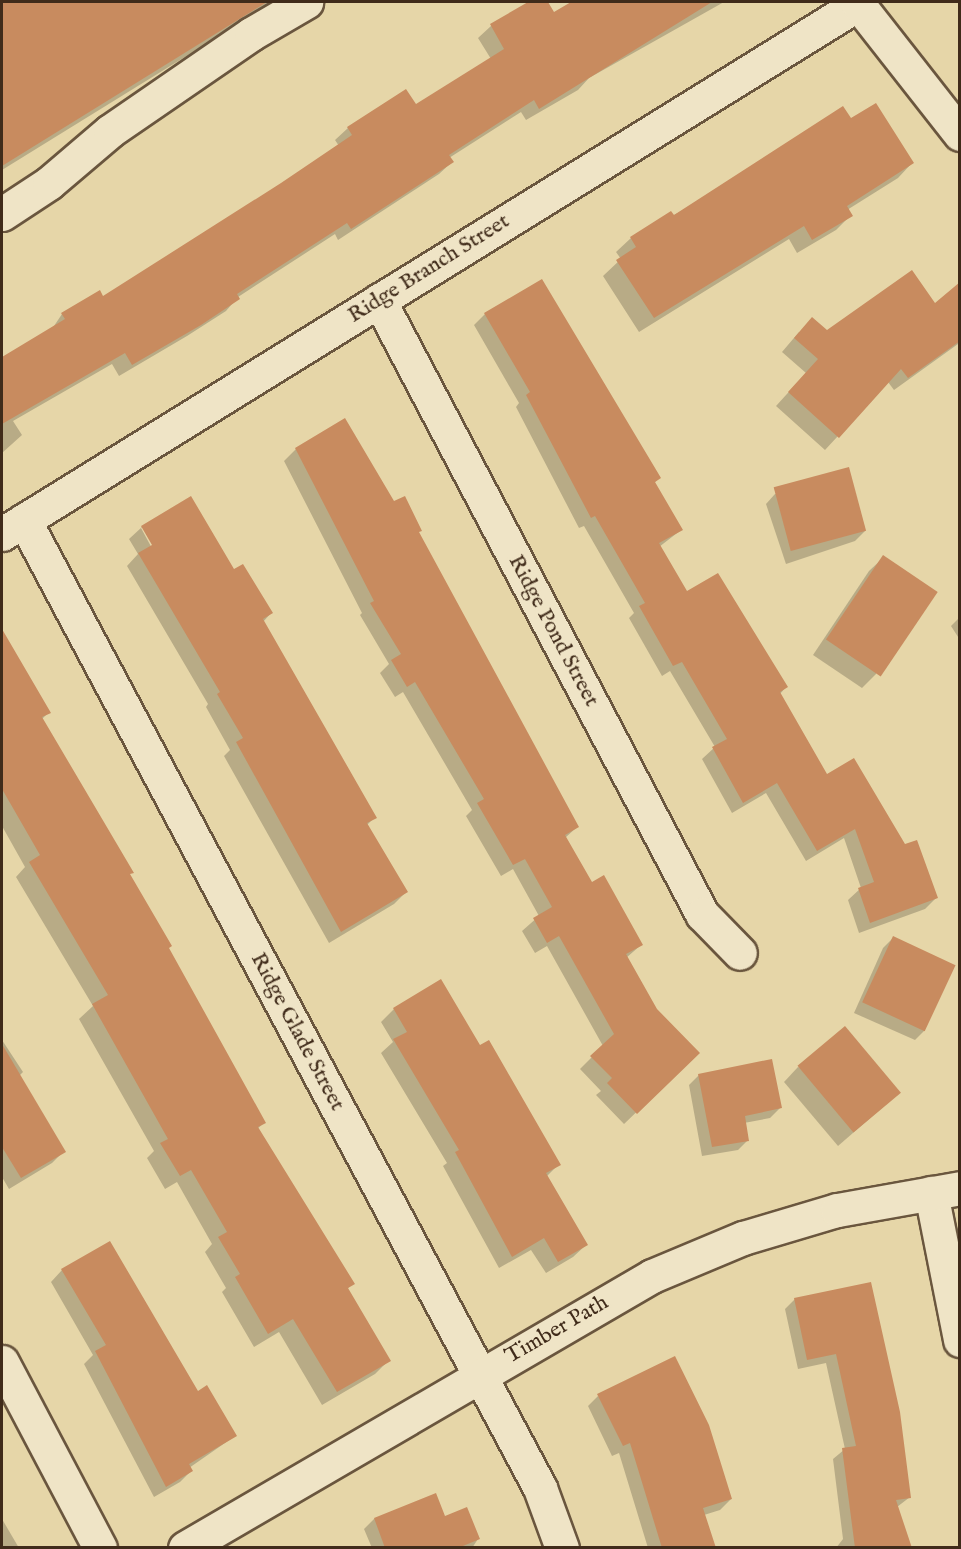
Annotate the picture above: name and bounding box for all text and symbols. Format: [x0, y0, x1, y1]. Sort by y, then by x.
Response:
street label: Ridge Branch Street [343, 209, 515, 329]
street label: Ridge Pond Street [502, 551, 604, 711]
street label: Ridge Glade Street [244, 948, 350, 1116]
street label: Timber Path [501, 1290, 613, 1370]

